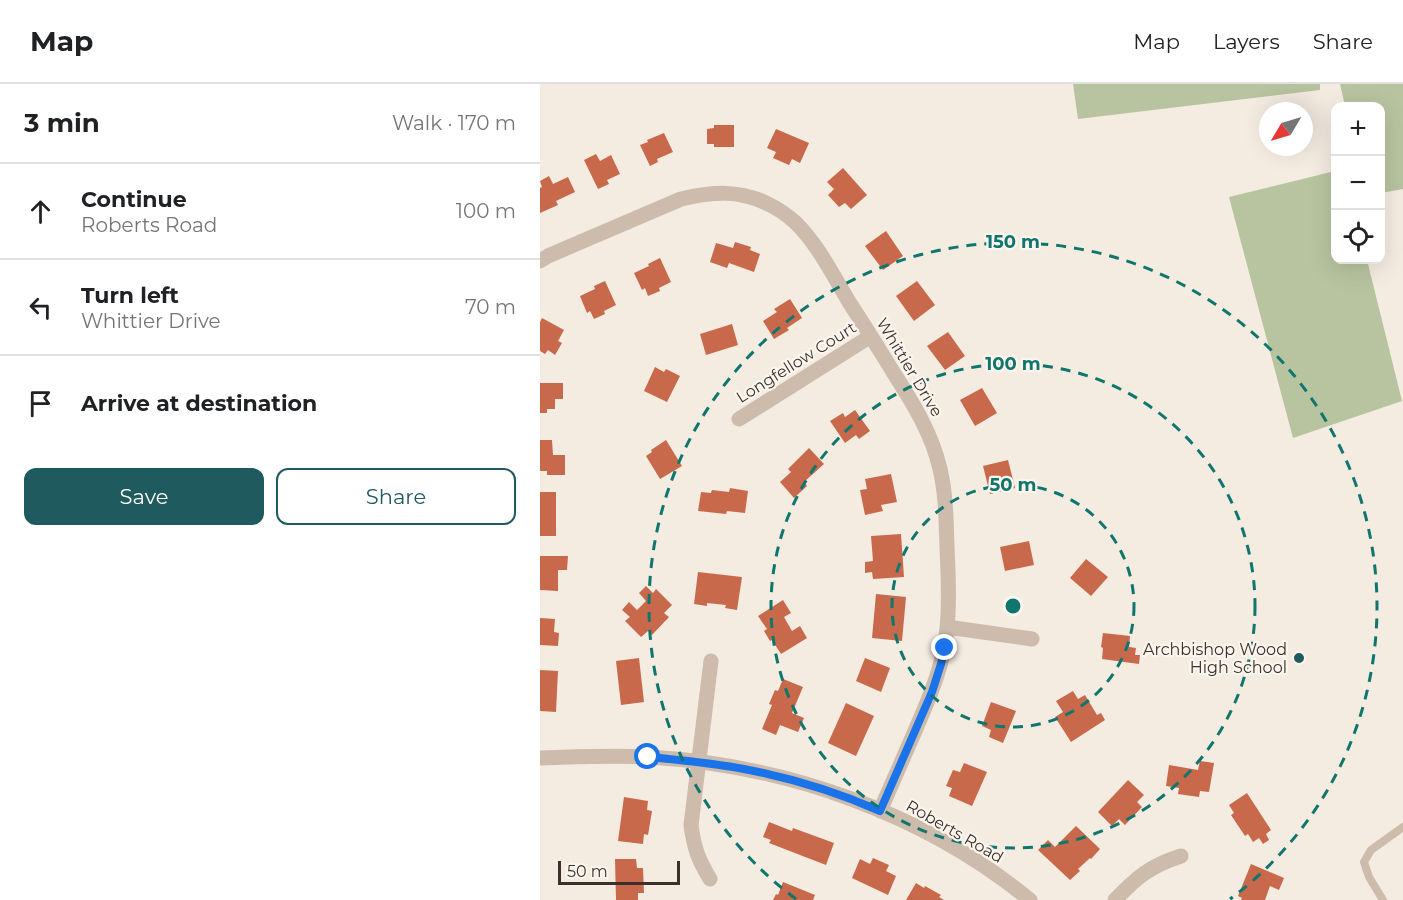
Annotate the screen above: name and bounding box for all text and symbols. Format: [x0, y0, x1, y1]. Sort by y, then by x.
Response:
text: Map [30, 24, 93, 58]
text: Map [1133, 29, 1180, 54]
text: Layers [1213, 29, 1280, 54]
text: Share [1313, 29, 1373, 54]
north arrow [1259, 102, 1313, 156]
map controls [1331, 102, 1385, 264]
button: + [1331, 102, 1385, 156]
text: 3 min [24, 107, 100, 139]
text: Walk · 170 m [392, 111, 516, 135]
button: − [1331, 156, 1385, 210]
text: Continue [81, 186, 187, 213]
icon: ahead [24, 195, 57, 228]
text: 100 m [456, 199, 516, 223]
button: locate [1331, 210, 1385, 264]
text: Roberts Road [81, 213, 217, 237]
text: 150 m [986, 231, 1040, 253]
text: Turn left [81, 282, 179, 309]
icon: left [24, 291, 57, 324]
text: 70 m [465, 295, 516, 319]
text: Whittier Drive [81, 309, 221, 333]
street label: Whittier Drive [873, 314, 946, 420]
street label: Longfellow Court [733, 318, 860, 407]
text: 100 m [985, 353, 1041, 375]
icon: arrive [24, 387, 57, 420]
text: Arrive at destination [81, 390, 317, 417]
button: Save [24, 468, 264, 525]
button: Share [276, 468, 516, 525]
text: 50 m [990, 474, 1036, 496]
centre of rings [1003, 596, 1023, 616]
route end [931, 634, 957, 660]
place label: Archbishop Wood High School [1143, 640, 1287, 677]
marker: Archbishop Wood High School [1292, 651, 1306, 665]
route start [634, 743, 660, 769]
street label: Roberts Road [903, 796, 1007, 867]
scale bar [558, 858, 680, 886]
text: 50 m [567, 862, 608, 881]

